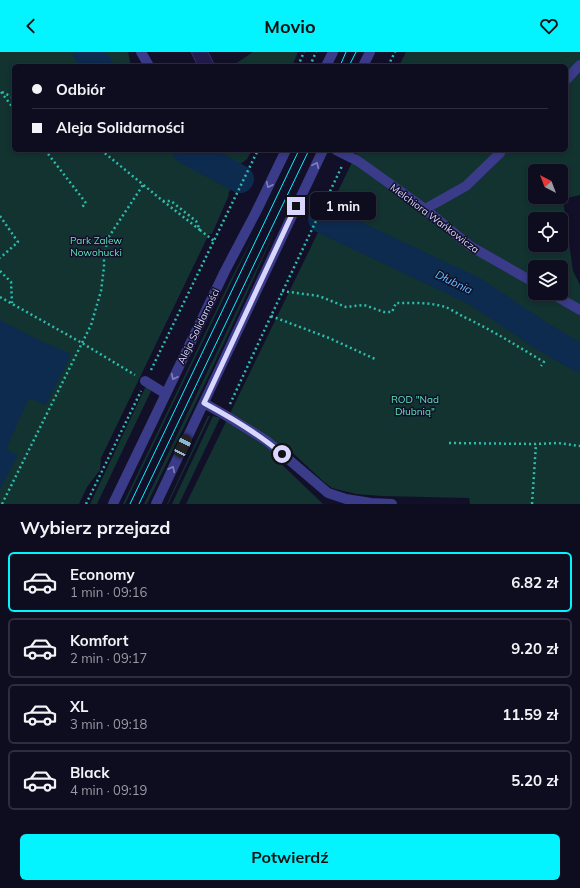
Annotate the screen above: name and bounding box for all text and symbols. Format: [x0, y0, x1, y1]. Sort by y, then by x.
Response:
icon: back [20, 15, 42, 37]
text: Movio [264, 15, 316, 38]
icon: heart [538, 15, 560, 37]
text: Odbiór [56, 80, 105, 99]
text: Aleja Solidarności [56, 118, 185, 137]
one-way arrow [311, 162, 319, 169]
north arrow [528, 164, 568, 204]
map controls [528, 164, 568, 300]
one-way arrow [266, 181, 274, 188]
street label: Melchiora Wańkowicza [388, 181, 482, 256]
callout: 1 min [310, 192, 376, 220]
route end [287, 197, 305, 215]
text: 1 min [326, 198, 360, 214]
button: locate [528, 212, 568, 252]
park label: Park Zalew Nowohucki [70, 234, 122, 259]
button: layers [528, 260, 568, 300]
water label: Dłubnia [433, 267, 475, 297]
street label: Aleja Solidarności [175, 286, 222, 366]
one-way arrow [171, 373, 179, 380]
park label: ROD "Nad Dłubnią" [391, 393, 439, 418]
car [172, 433, 194, 459]
route start [273, 445, 291, 463]
one-way arrow [168, 466, 175, 473]
text: Wybierz przejazd [20, 516, 170, 539]
icon: car [22, 564, 58, 600]
text: Economy [70, 565, 135, 584]
text: 6.82 zł [511, 573, 558, 592]
text: 1 min · 09:16 [70, 584, 147, 600]
icon: car [22, 630, 58, 666]
text: Komfort [70, 631, 128, 650]
text: 9.20 zł [511, 639, 558, 658]
text: 2 min · 09:17 [70, 650, 147, 666]
icon: car [22, 696, 58, 732]
text: XL [70, 697, 88, 716]
text: 11.59 zł [502, 705, 558, 724]
text: 3 min · 09:18 [70, 716, 147, 732]
icon: car [22, 762, 58, 798]
text: Black [70, 763, 109, 782]
text: 5.20 zł [511, 771, 558, 790]
text: 4 min · 09:19 [70, 782, 147, 798]
button: Potwierdź [20, 834, 560, 880]

